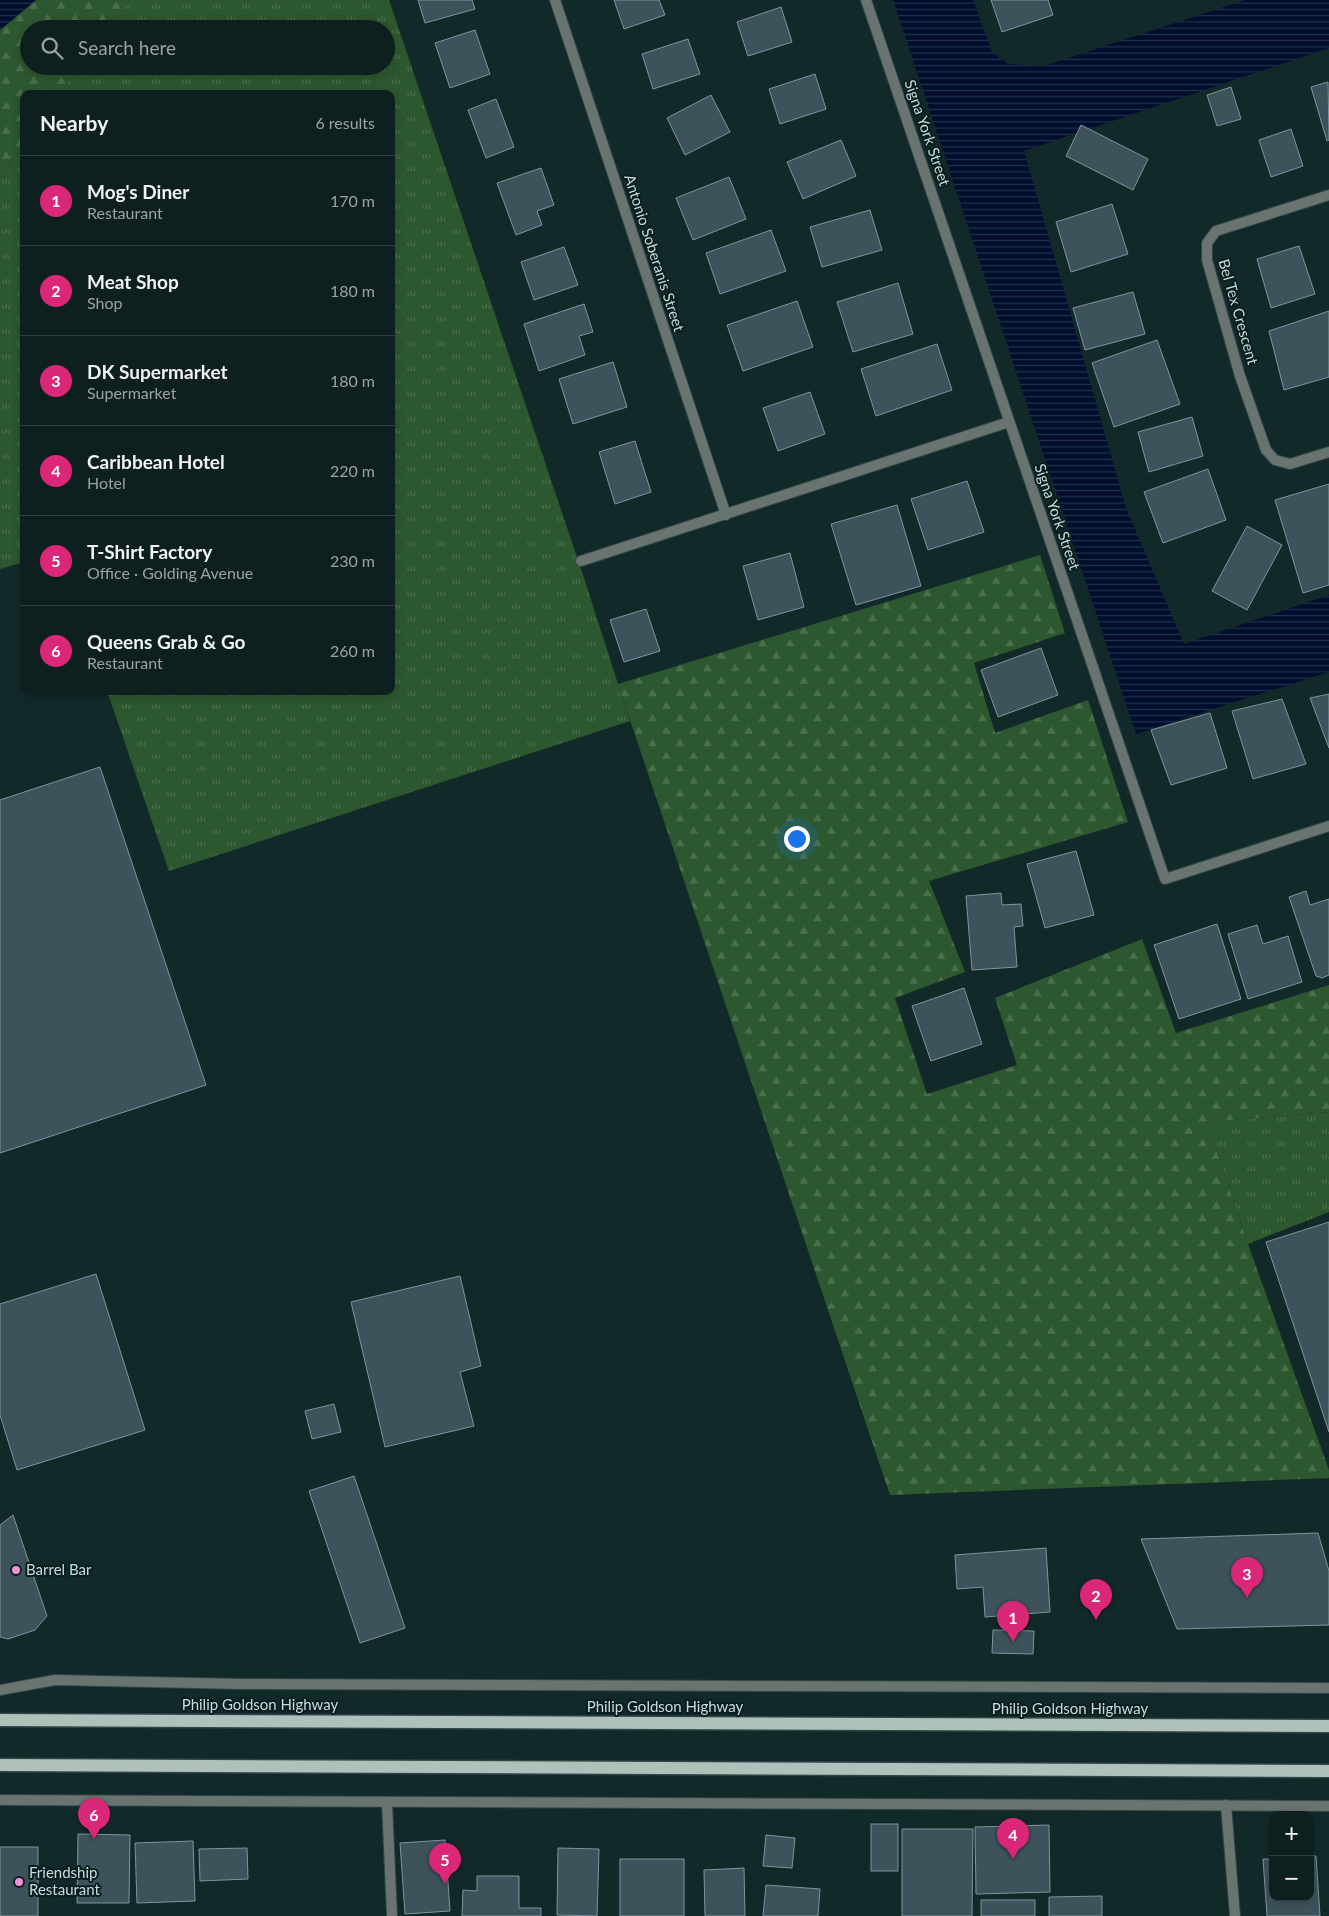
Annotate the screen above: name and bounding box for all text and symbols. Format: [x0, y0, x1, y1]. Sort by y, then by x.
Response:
search box [20, 20, 395, 75]
icon: search [38, 34, 66, 62]
text: Search here [78, 36, 176, 59]
street label: Signa York Street [901, 77, 955, 189]
text: Nearby [40, 110, 108, 135]
text: 6 results [315, 113, 375, 132]
street label: Antonio Soberanis Street [621, 172, 689, 334]
text: Mog's Diner [87, 180, 189, 203]
text: 1 [51, 191, 61, 210]
text: 170 m [330, 191, 375, 210]
text: Restaurant [87, 203, 163, 222]
street label: Bel Tex Crescent [1215, 257, 1263, 367]
text: Meat Shop [87, 270, 179, 293]
text: 2 [51, 281, 61, 300]
text: 180 m [330, 281, 375, 300]
text: Shop [87, 293, 123, 312]
text: DK Supermarket [87, 360, 228, 383]
text: 3 [51, 371, 61, 390]
text: 180 m [330, 371, 375, 390]
text: Supermarket [87, 383, 176, 402]
text: Caribbean Hotel [87, 450, 225, 473]
text: 4 [51, 461, 61, 480]
text: 220 m [330, 461, 375, 480]
street label: Signa York Street [1031, 461, 1085, 573]
text: Hotel [87, 473, 126, 492]
text: T-Shirt Factory [87, 540, 212, 563]
text: 5 [51, 551, 61, 570]
text: 230 m [330, 551, 375, 570]
text: Office · Golding Avenue [87, 563, 253, 582]
text: Queens Grab & Go [87, 630, 246, 653]
text: 6 [51, 641, 61, 660]
text: 260 m [330, 641, 375, 660]
text: Restaurant [87, 653, 163, 672]
your location [784, 826, 810, 852]
pin: 3 [1231, 1557, 1263, 1598]
place label: Barrel Bar [26, 1560, 92, 1578]
marker: Barrel Bar [10, 1564, 22, 1576]
pin: 2 [1080, 1579, 1112, 1620]
pin: 1 [997, 1601, 1029, 1642]
street label: Philip Goldson Highway [182, 1695, 339, 1713]
street label: Philip Goldson Highway [587, 1697, 744, 1715]
street label: Philip Goldson Highway [992, 1699, 1149, 1717]
pin: 6 [78, 1798, 110, 1839]
map controls [1269, 1811, 1314, 1901]
button: + [1269, 1811, 1314, 1856]
pin: 4 [997, 1818, 1029, 1859]
pin: 5 [429, 1843, 461, 1884]
button: − [1269, 1856, 1314, 1901]
place label: Friendship Restaurant [29, 1863, 101, 1898]
marker: Friendship Restaurant [13, 1876, 25, 1888]

